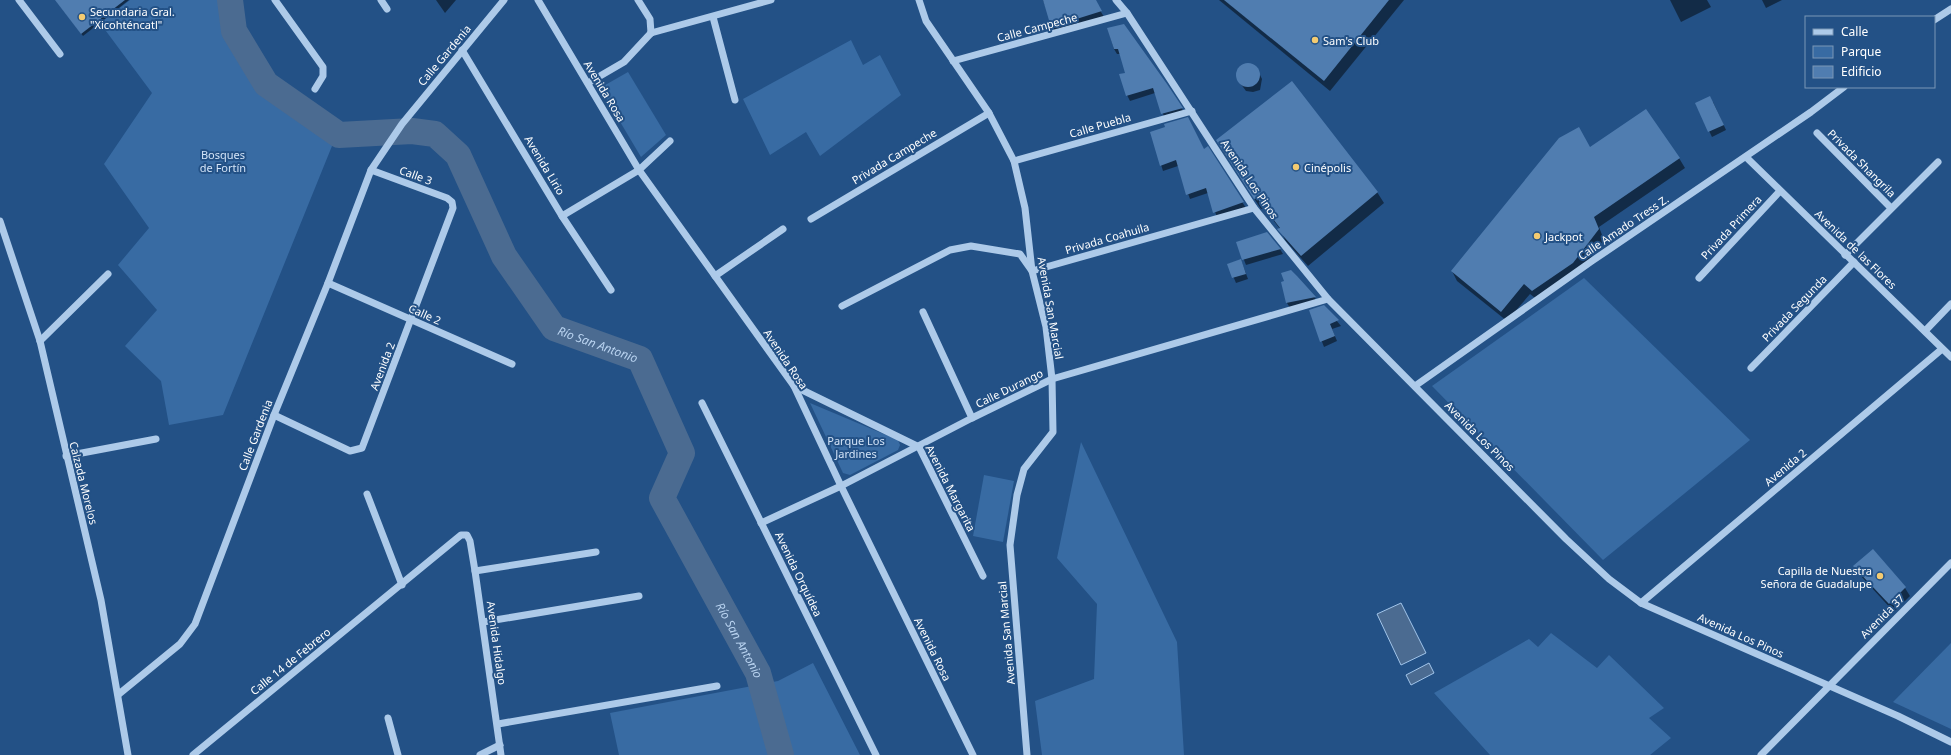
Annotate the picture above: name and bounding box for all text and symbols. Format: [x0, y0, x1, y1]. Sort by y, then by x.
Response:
place label: Secundaria Gral. "Xicohténcatl" [90, 4, 175, 32]
street label: Calle Campeche [995, 9, 1079, 45]
marker: Secundaria Gral. "Xicohténcatl" [77, 12, 87, 22]
legend [1805, 16, 1935, 88]
street label: Calle Gardenia [414, 21, 474, 89]
text: Calle [1841, 23, 1869, 40]
place label: Sam's Club [1323, 33, 1379, 48]
marker: Sam's Club [1310, 35, 1320, 45]
text: Parque [1841, 43, 1882, 60]
street label: Avenida Rosa [581, 57, 629, 125]
text: Edificio [1841, 63, 1882, 80]
street label: Calle Puebla [1068, 109, 1132, 141]
street label: Privada Campeche [849, 125, 939, 187]
street label: Privada Shangrila [1825, 126, 1899, 200]
street label: Avenida Lirio [521, 132, 569, 198]
street label: Avenida Los Pinos [1218, 136, 1282, 222]
park label: Bosques de Fortín [200, 147, 246, 175]
place label: Cinépolis [1304, 160, 1351, 175]
street label: Calle 3 [397, 162, 435, 188]
marker: Cinépolis [1291, 162, 1301, 172]
street label: Calle Amado Tress Z. [1575, 191, 1671, 263]
street label: Privada Primera [1697, 192, 1765, 262]
street label: Avenida de las Flores [1812, 206, 1900, 292]
street label: Privada Coahuila [1063, 219, 1151, 257]
place label: Jackpot [1544, 229, 1583, 244]
marker: Jackpot [1532, 231, 1542, 241]
street label: Avenida San Marcial [1035, 256, 1067, 360]
street label: Privada Segunda [1758, 271, 1830, 345]
street label: Calle 2 [406, 300, 444, 328]
water label: Río San Antonio [555, 322, 641, 366]
street label: Avenida Rosa [760, 326, 812, 392]
street label: Avenida 2 [366, 340, 398, 392]
street label: Calle Durango [973, 365, 1046, 411]
street label: Calle Gardenia [235, 397, 275, 473]
street label: Avenida Los Pinos [1442, 398, 1518, 474]
park label: Parque Los Jardines [827, 433, 885, 461]
street label: Calzada Morelos [66, 440, 102, 526]
street label: Avenida Margarita [923, 442, 979, 534]
street label: Avenida 2 [1761, 445, 1809, 489]
street label: Avenida Orquídea [772, 529, 826, 619]
place label: Capilla de Nuestra Señora de Guadalupe [1761, 563, 1872, 591]
marker: Capilla de Nuestra Señora de Guadalupe [1875, 571, 1885, 581]
street label: Avenida San Marcial [994, 581, 1018, 685]
street label: Avenida 37 [1857, 591, 1907, 641]
water label: Río San Antonio [712, 599, 767, 680]
street label: Avenida Hidalgo [484, 600, 510, 686]
street label: Avenida Los Pinos [1695, 609, 1787, 661]
street label: Avenida Rosa [911, 615, 955, 683]
street label: Calle 14 de Febrero [247, 624, 334, 698]

